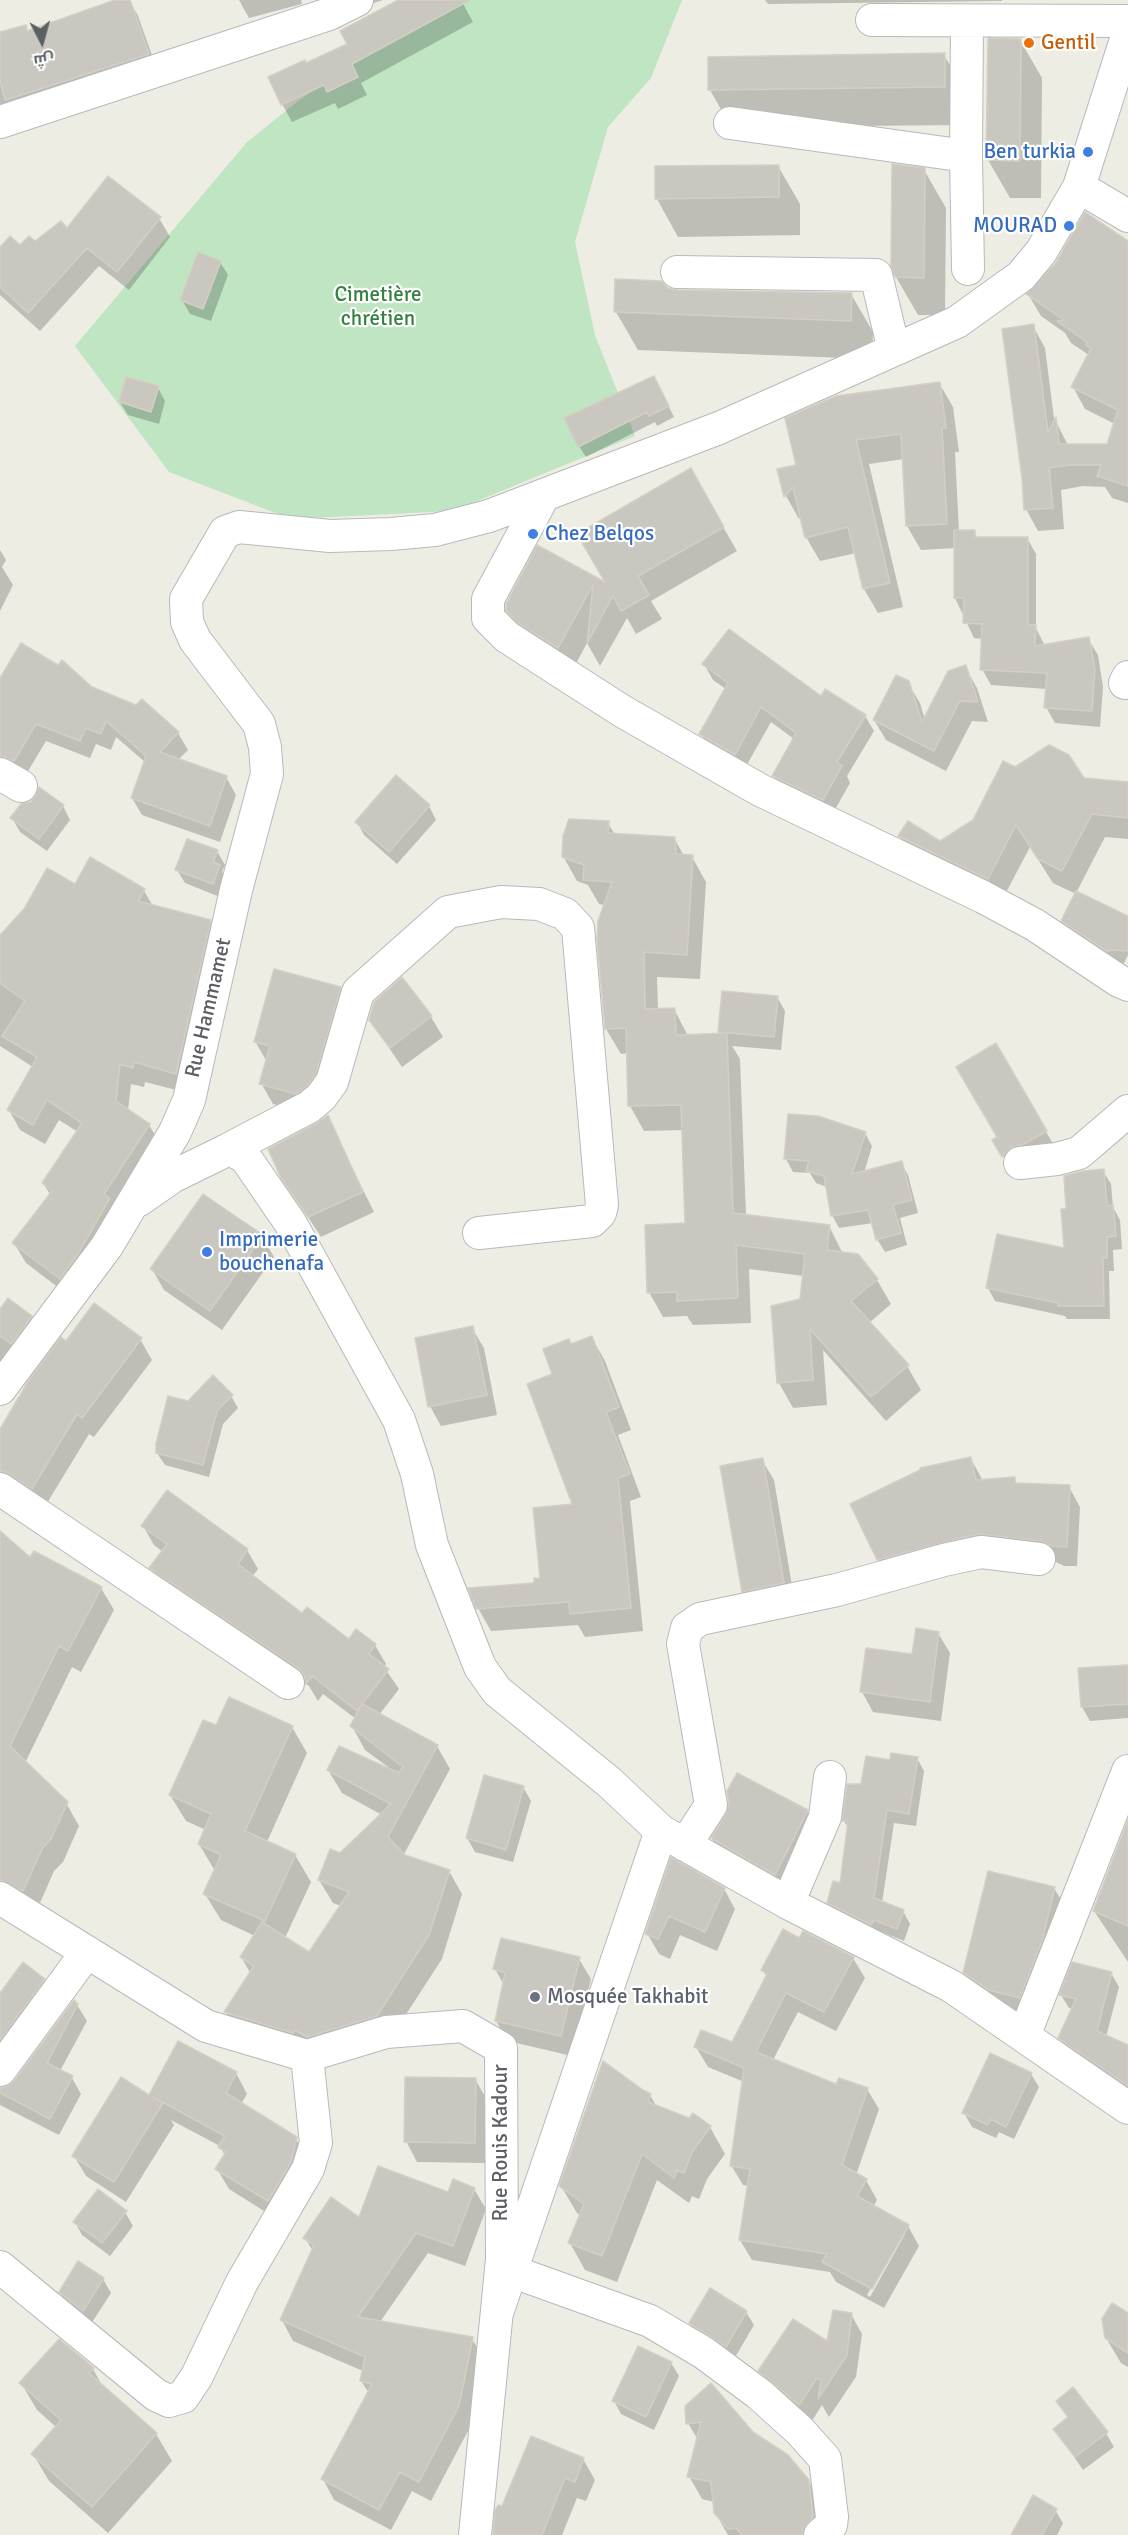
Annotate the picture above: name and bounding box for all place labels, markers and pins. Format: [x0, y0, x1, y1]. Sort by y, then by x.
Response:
place label: Gentil [1041, 30, 1096, 56]
marker: Gentil [1022, 36, 1036, 50]
place label: Ben turkia [983, 139, 1076, 165]
marker: Ben turkia [1081, 145, 1095, 159]
place label: MOURAD [973, 213, 1057, 239]
marker: MOURAD [1062, 219, 1076, 233]
place label: Chez Belqos [545, 521, 654, 547]
marker: Chez Belqos [526, 527, 540, 541]
place label: Imprimerie bouchenafa [219, 1227, 324, 1277]
marker: Imprimerie bouchenafa [200, 1245, 214, 1259]
place label: Mosquée Takhabit [547, 1984, 708, 2010]
marker: Mosquée Takhabit [528, 1990, 542, 2004]

